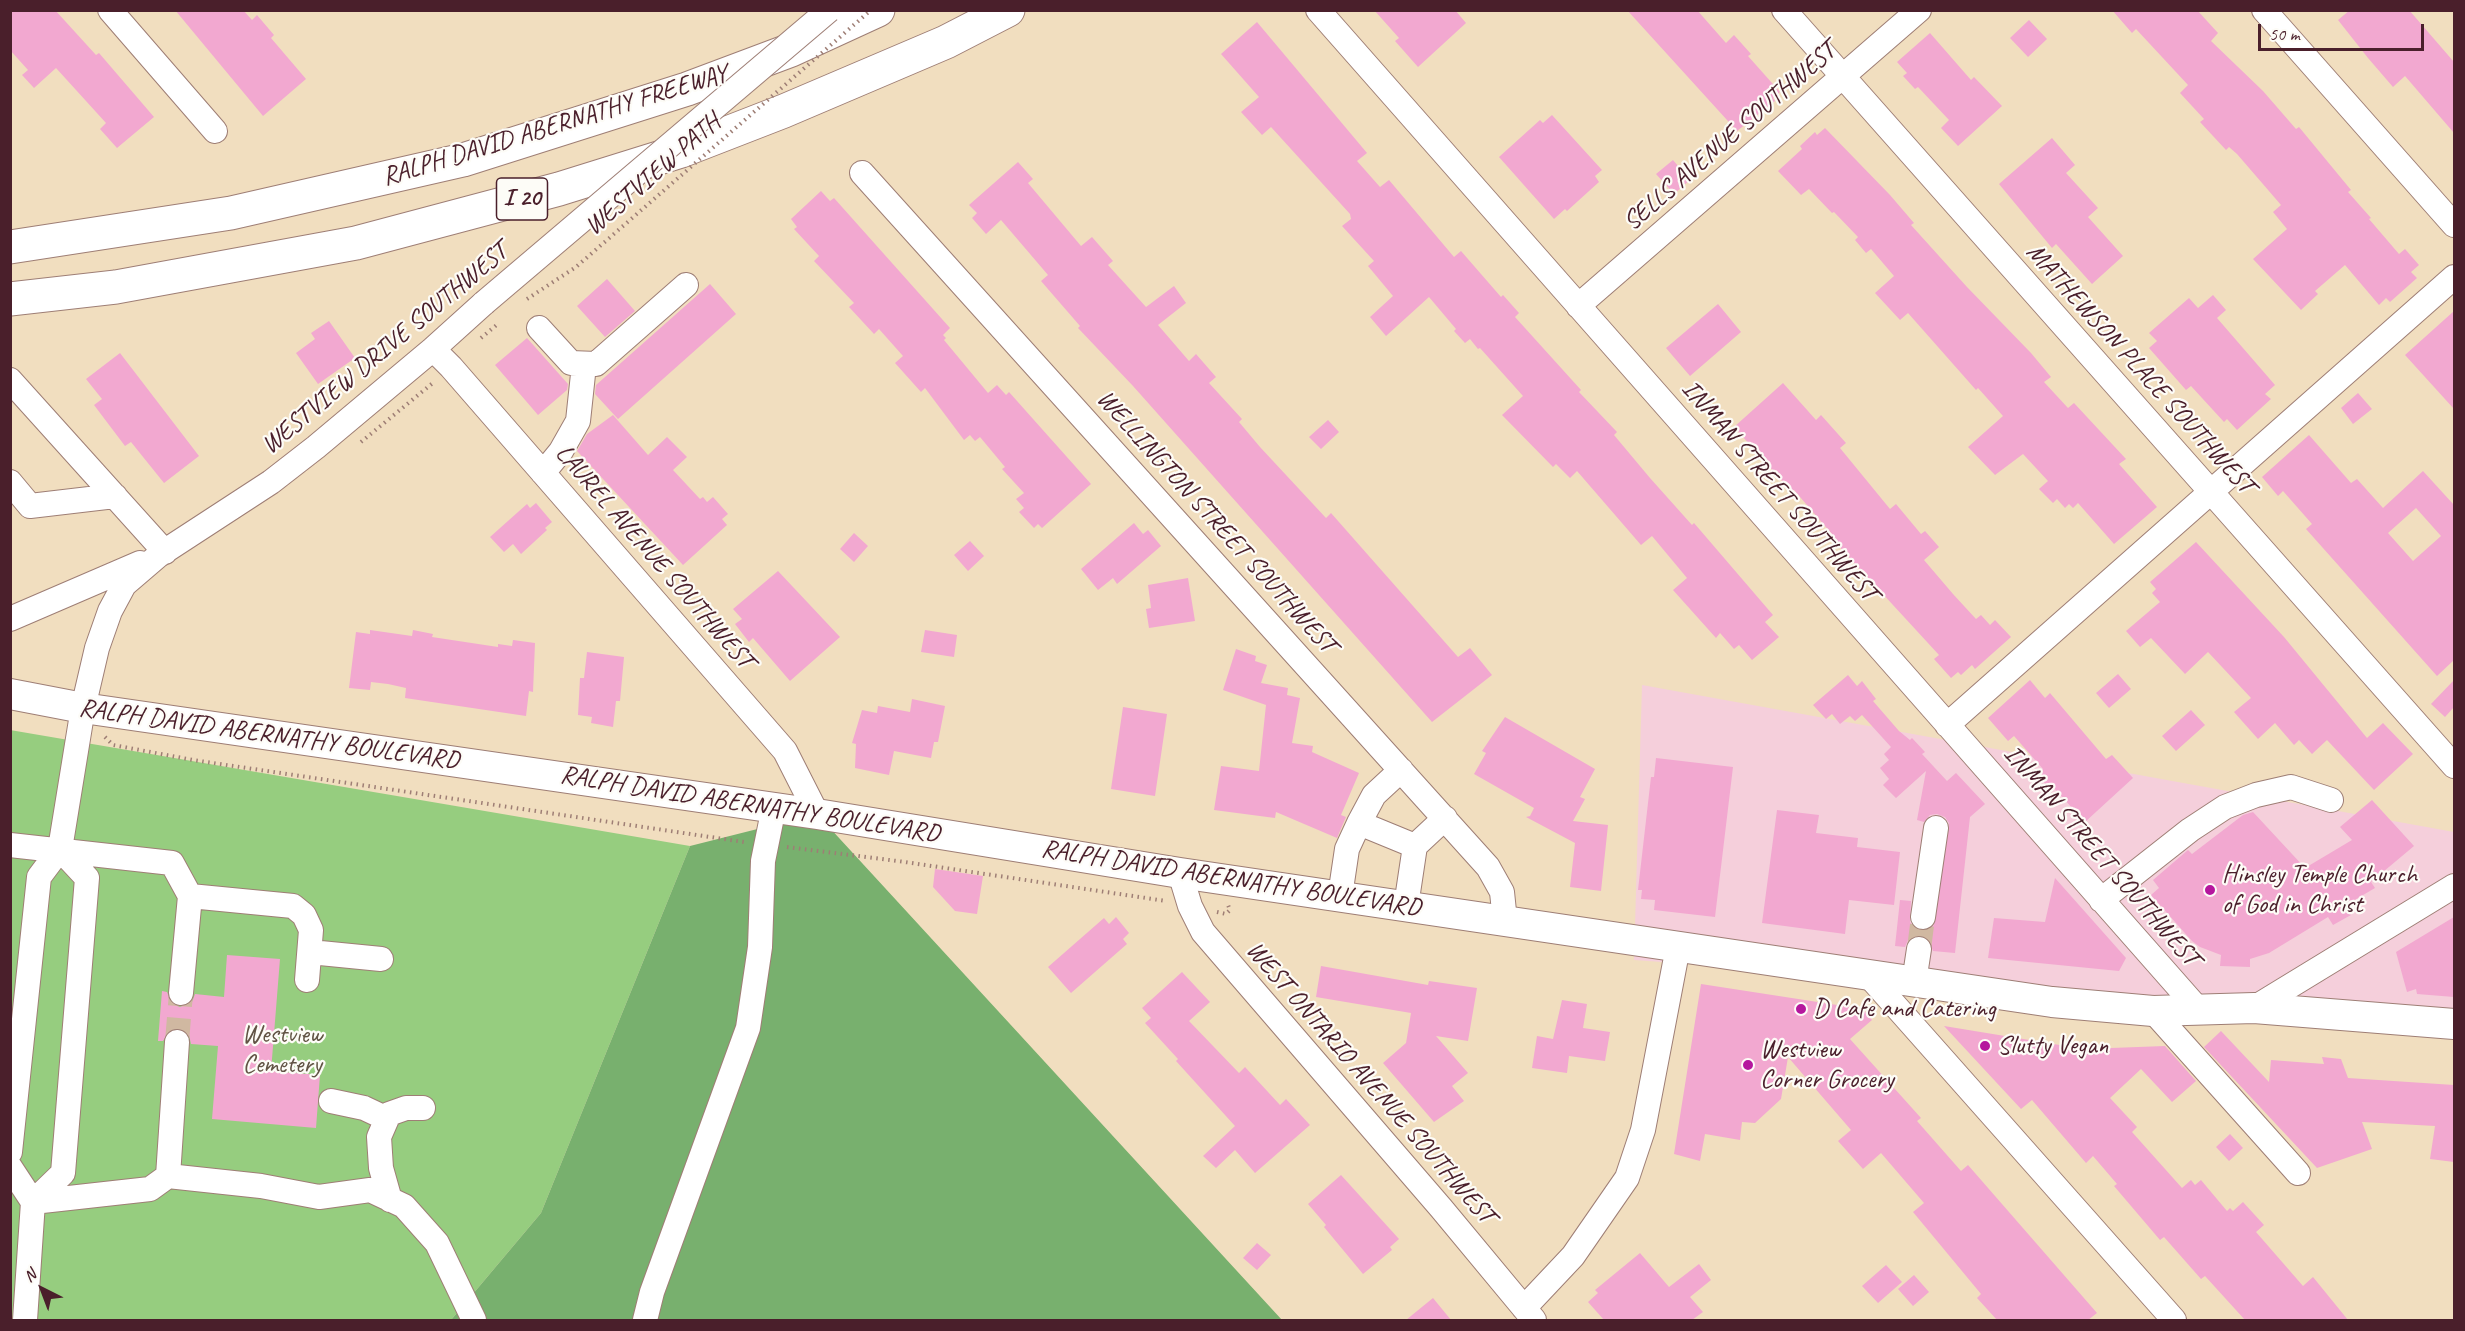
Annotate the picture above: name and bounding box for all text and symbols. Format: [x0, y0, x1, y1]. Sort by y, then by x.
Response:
scale bar [2261, 12, 2428, 50]
text: 50 m [2269, 23, 2300, 45]
street label: SELLS AVENUE SOUTHWEST [1617, 36, 1843, 238]
street label: RALPH DAVID ABERNATHY FREEWAY [379, 59, 731, 193]
street label: WESTVIEW PATH [579, 108, 727, 242]
road number: I 20 [496, 178, 548, 220]
street label: WESTVIEW DRIVE SOUTHWEST [256, 237, 514, 461]
street label: MATHEWSON PLACE SOUTHWEST [2019, 237, 2261, 501]
street label: INMAN STREET SOUTHWEST [1674, 374, 1884, 608]
street label: WELLINGTON STREET SOUTHWEST [1090, 384, 1342, 660]
street label: LAUREL AVENUE SOUTHWEST [548, 439, 760, 675]
street label: RALPH DAVID ABERNATHY BOULEVARD [77, 693, 461, 777]
street label: INMAN STREET SOUTHWEST [1996, 739, 2206, 973]
street label: RALPH DAVID ABERNATHY BOULEVARD [558, 760, 942, 850]
street label: RALPH DAVID ABERNATHY BOULEVARD [1039, 834, 1423, 924]
place label: Hinsley Temple Church of God in Christ [2222, 859, 2417, 921]
marker: Hinsley Temple Church of God in Christ [2203, 883, 2217, 897]
street label: WEST ONTARIO AVENUE SOUTHWEST [1239, 935, 1501, 1231]
place label: D Cafe and Catering [1813, 993, 1996, 1025]
marker: D Cafe and Catering [1794, 1002, 1808, 1016]
park label: Westview Cemetery [242, 1019, 322, 1080]
place label: Slutty Vegan [1997, 1030, 2108, 1062]
place label: Westview Corner Grocery [1760, 1034, 1894, 1096]
marker: Slutty Vegan [1978, 1039, 1992, 1053]
marker: Westview Corner Grocery [1741, 1058, 1755, 1072]
north arrow [12, 1259, 72, 1319]
text: N [20, 1265, 40, 1286]

